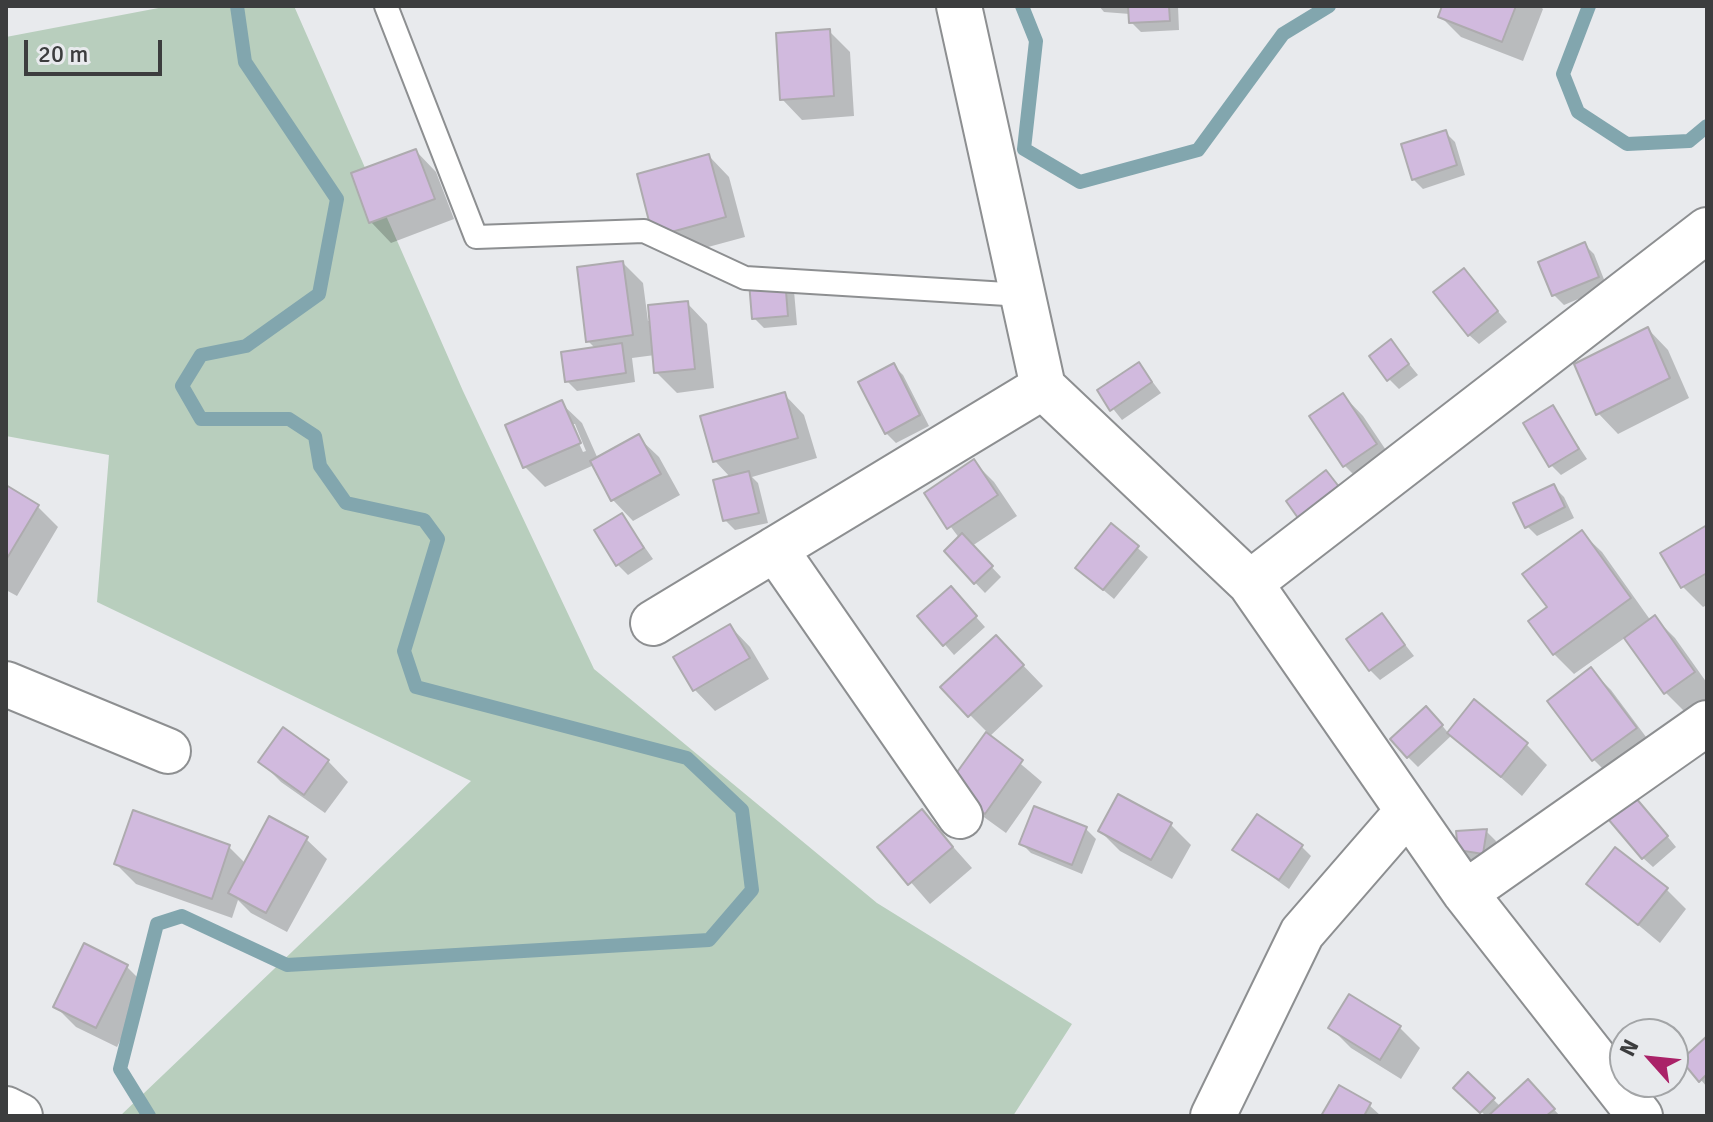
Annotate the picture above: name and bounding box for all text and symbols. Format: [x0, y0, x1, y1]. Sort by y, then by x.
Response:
scale bar [28, 24, 166, 74]
text: 20 m [38, 39, 88, 69]
north arrow [1609, 1018, 1689, 1098]
text: N [1613, 1035, 1644, 1061]

